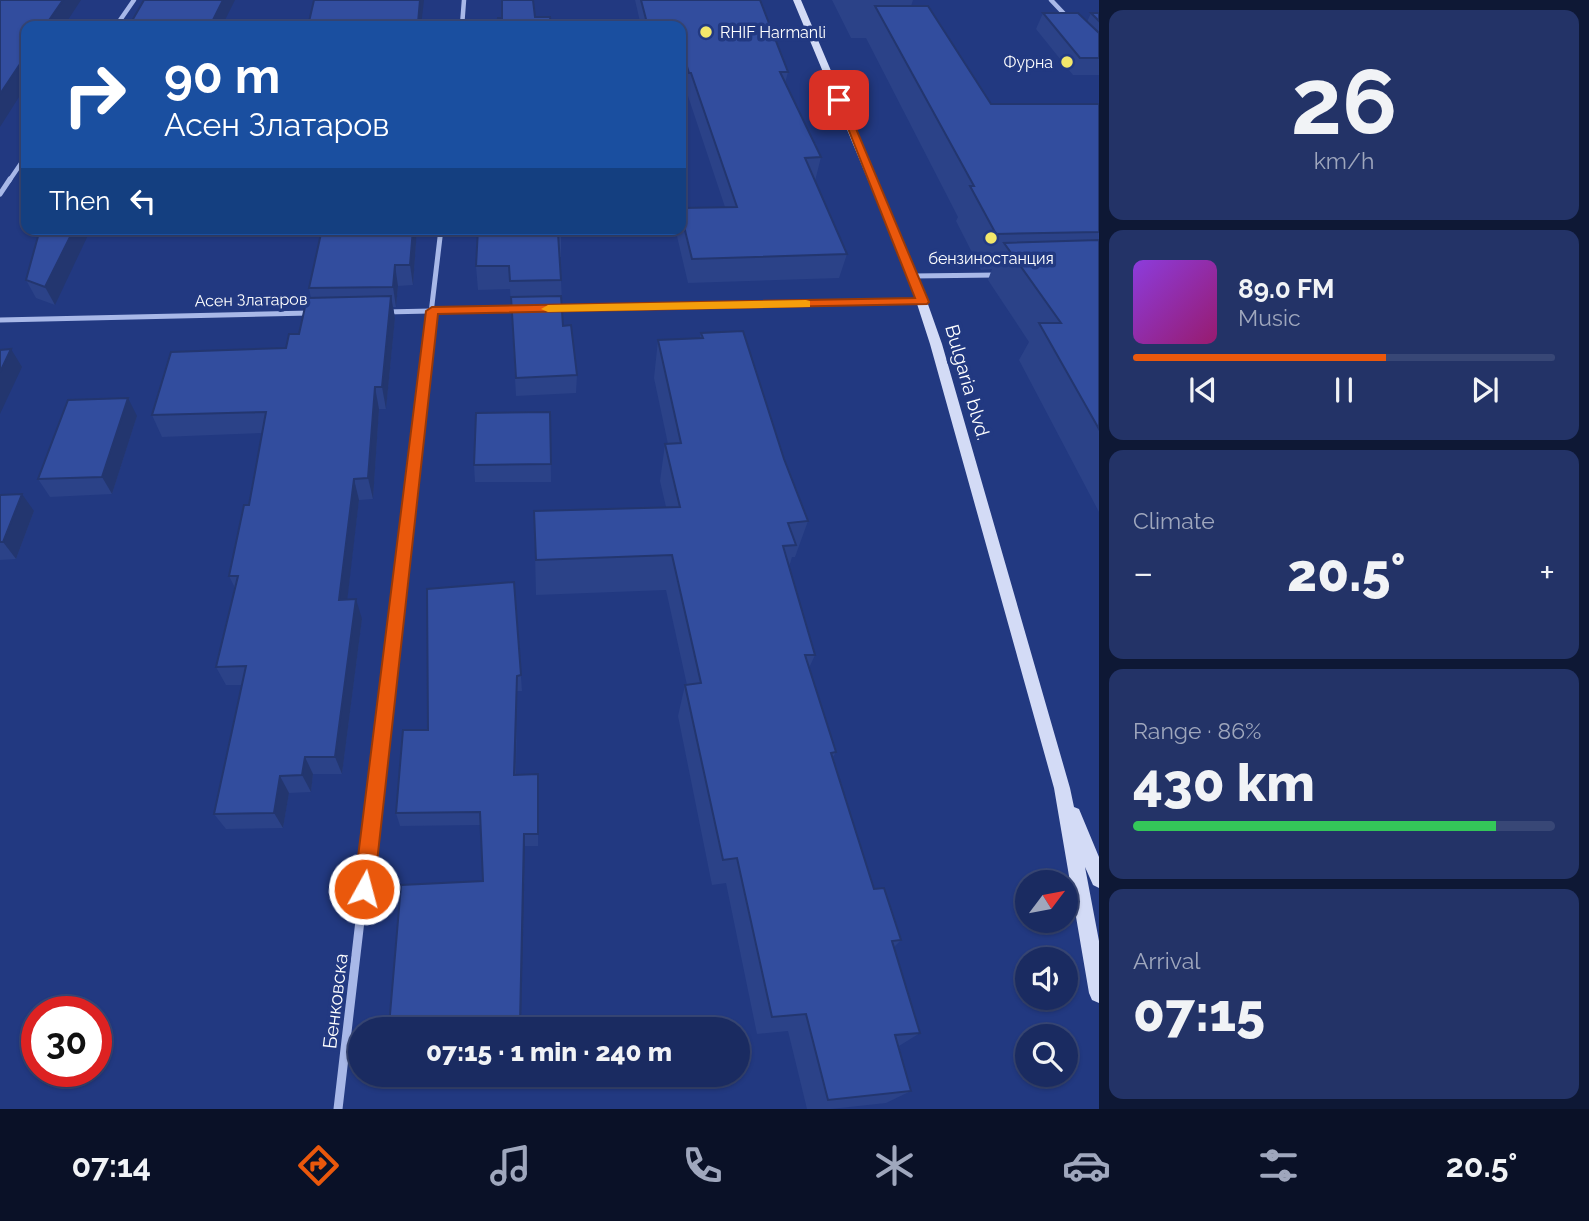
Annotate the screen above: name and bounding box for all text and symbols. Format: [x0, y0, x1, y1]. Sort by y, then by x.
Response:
place label: RHIF Harmanli [720, 23, 826, 42]
marker: RHIF Harmanli [698, 24, 714, 40]
text: 90 m [164, 47, 280, 104]
text: 26 [1291, 48, 1397, 155]
icon: right [49, 49, 140, 140]
place label: Фурна [1003, 53, 1053, 72]
marker: Фурна [1059, 54, 1075, 70]
pin [809, 70, 869, 130]
icon: arrive [820, 81, 858, 119]
text: Асен Златаров [164, 106, 389, 143]
text: km/h [1314, 147, 1374, 174]
icon: left [124, 182, 162, 220]
text: Then [49, 186, 110, 216]
marker: бензиностанция [983, 230, 999, 246]
place label: бензиностанция [928, 249, 1054, 268]
text: 89.0 FM [1238, 274, 1335, 304]
street label: Асен Златаров [194, 290, 308, 310]
text: Music [1238, 304, 1301, 331]
street label: Bulgaria blvd. [941, 322, 995, 442]
icon: previous [1184, 371, 1222, 409]
icon: pause [1325, 371, 1363, 409]
icon: next [1466, 371, 1504, 409]
text: Climate [1133, 507, 1215, 534]
text: 20.5° [1287, 542, 1406, 603]
text: − [1133, 550, 1153, 595]
text: + [1539, 550, 1555, 595]
text: Range · 86% [1133, 717, 1262, 744]
text: 430 km [1133, 752, 1315, 813]
position arrow [327, 852, 401, 926]
north arrow [1015, 870, 1078, 933]
map controls [1015, 870, 1078, 1087]
button: sound [1015, 947, 1078, 1010]
text: Arrival [1133, 947, 1200, 974]
street label: Бенковска [318, 952, 352, 1050]
text: 07:15 [1133, 982, 1265, 1043]
speed limit sign: 30 [21, 996, 112, 1087]
button: search [1015, 1024, 1078, 1087]
text: 07:15 · 1 min · 240 m [426, 1037, 672, 1067]
icon: directions [294, 1141, 343, 1190]
icon: music [486, 1141, 535, 1190]
icon: phone [678, 1141, 727, 1190]
icon: climate [870, 1141, 919, 1190]
icon: car [1062, 1141, 1111, 1190]
icon: filters [1254, 1141, 1303, 1190]
text: 07:14 [71, 1147, 151, 1184]
text: 20.5° [1446, 1147, 1517, 1184]

